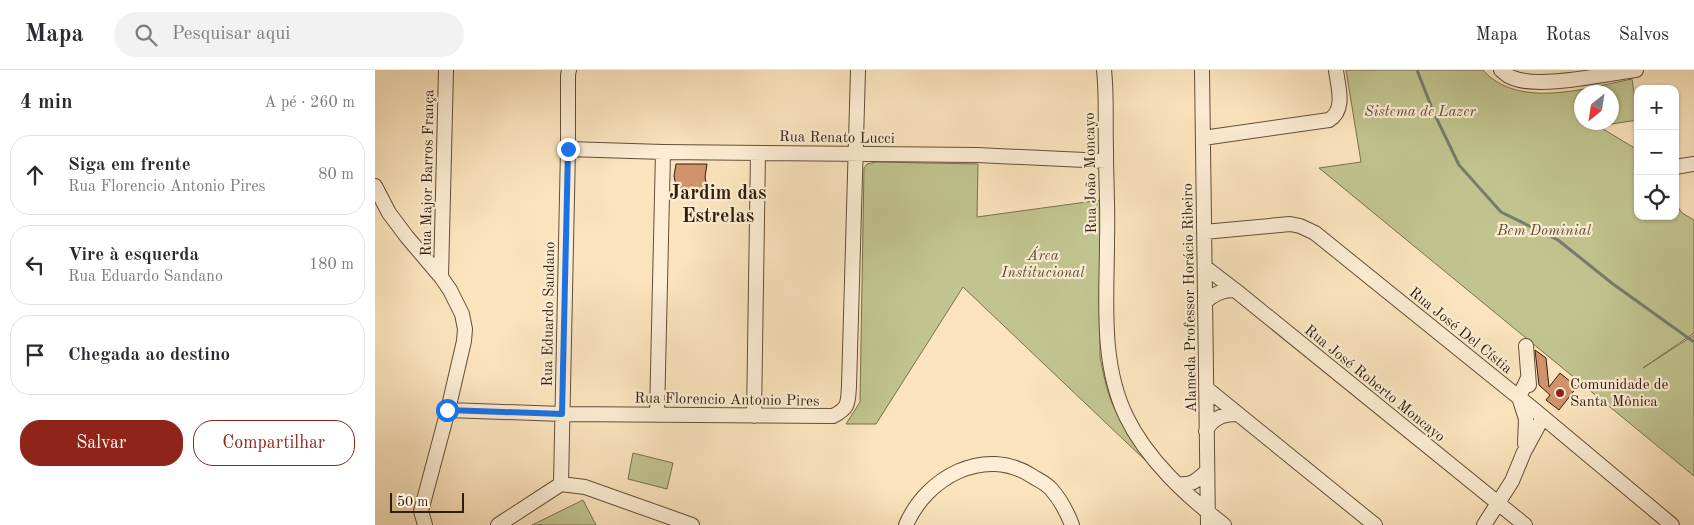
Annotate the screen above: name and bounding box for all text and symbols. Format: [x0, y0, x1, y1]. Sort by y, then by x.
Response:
search box [114, 12, 464, 57]
icon: search [132, 21, 160, 49]
text: Mapa [25, 23, 84, 47]
text: Pesquisar aqui [172, 25, 291, 44]
text: Mapa [1476, 26, 1518, 44]
text: Rotas [1546, 26, 1591, 44]
text: Salvos [1619, 26, 1669, 44]
north arrow [1574, 85, 1619, 130]
map controls [1634, 85, 1679, 220]
button: + [1634, 85, 1679, 130]
street label: Rua Major Barros França [420, 89, 437, 257]
text: 4 min [20, 92, 73, 113]
text: A pé · 260 m [264, 95, 355, 111]
park label: Sistema de Lazer [1364, 105, 1476, 120]
street label: Rua João Moncayo [1083, 112, 1100, 234]
street label: Rua Renato Lucci [779, 130, 895, 147]
button: − [1634, 130, 1679, 175]
route end [557, 138, 580, 161]
text: Siga em frente [68, 156, 191, 175]
icon: ahead [21, 161, 49, 189]
text: 80 m [318, 167, 354, 183]
button: locate [1634, 175, 1679, 220]
text: Rua Florencio Antonio Pires [68, 179, 266, 195]
street label: Alameda Professor Horácio Ribeiro [1181, 183, 1200, 413]
district label: Jardim das Estrelas [669, 184, 767, 227]
park label: Bem Dominial [1496, 224, 1592, 239]
street label: Rua Eduardo Sandano [541, 241, 558, 387]
text: Vire à esquerda [68, 246, 199, 265]
park label: Área Institucional [1000, 246, 1085, 281]
icon: left [21, 251, 49, 279]
text: 180 m [309, 257, 354, 273]
text: Rua Eduardo Sandano [68, 269, 223, 285]
street label: Rua José Del Cístia [1406, 285, 1515, 378]
street label: Rua José Roberto Moncayo [1301, 323, 1447, 445]
icon: arrive [21, 341, 49, 369]
text: Chegada ao destino [68, 346, 230, 365]
place label: Comunidade de Santa Mônica [1570, 378, 1669, 410]
marker: Comunidade de Santa Mônica [1554, 387, 1566, 399]
street label: Rua Florencio Antonio Pires [634, 391, 820, 410]
route start [436, 399, 459, 422]
button: Salvar [20, 420, 183, 466]
button: Compartilhar [193, 420, 355, 466]
scale bar [390, 490, 464, 513]
text: 50 m [397, 495, 428, 509]

